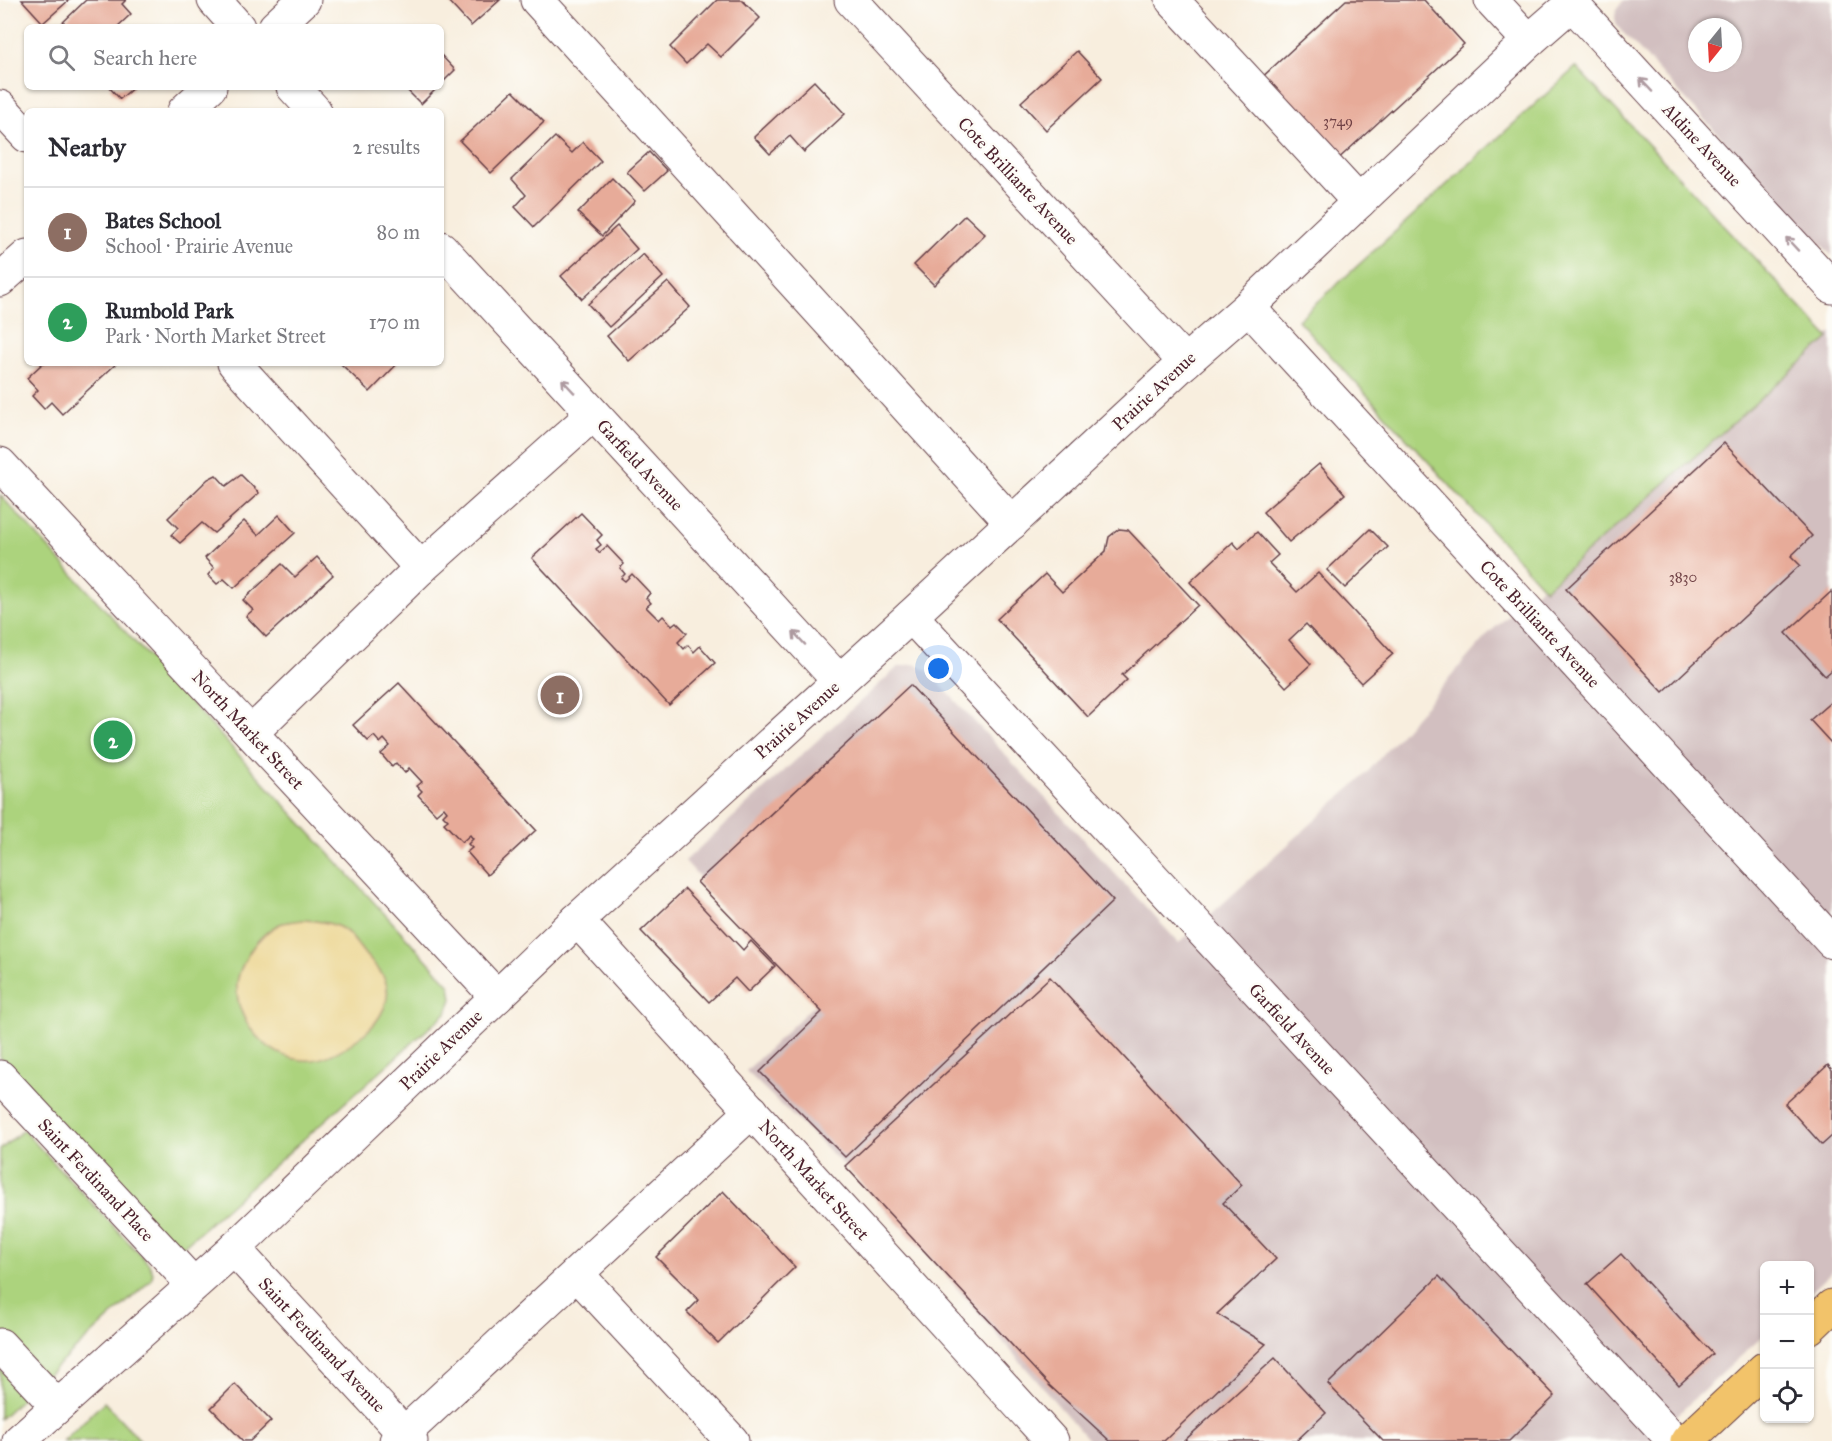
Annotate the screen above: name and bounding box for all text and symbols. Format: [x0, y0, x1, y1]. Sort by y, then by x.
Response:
north arrow [1688, 18, 1742, 72]
search box [24, 24, 444, 90]
icon: search [45, 41, 78, 74]
text: Search here [93, 44, 197, 71]
one-way arrow [1639, 78, 1653, 93]
street label: Aldine Avenue [1657, 98, 1746, 191]
house number: 3749 [1323, 112, 1353, 130]
street label: Cote Brilliante Avenue [953, 113, 1083, 249]
text: Nearby [48, 131, 126, 163]
text: 2 results [352, 135, 420, 159]
text: Bates School [105, 207, 221, 234]
text: 1 [64, 220, 71, 244]
text: 80 m [377, 220, 420, 244]
text: School · Prairie Avenue [105, 234, 293, 258]
one-way arrow [1786, 237, 1800, 252]
text: Rumbold Park [105, 297, 234, 324]
text: 2 [63, 310, 72, 334]
text: 170 m [369, 310, 420, 334]
text: Park · North Market Street [105, 324, 326, 348]
street label: Prairie Avenue [1108, 347, 1200, 435]
one-way arrow [561, 379, 575, 394]
street label: Garfield Avenue [592, 415, 688, 515]
street label: Cote Brilliante Avenue [1475, 556, 1605, 692]
house number: 3830 [1669, 568, 1697, 586]
one-way arrow [792, 631, 806, 646]
your location [924, 654, 953, 683]
street label: North Market Street [187, 666, 309, 794]
pin: 1 [540, 672, 580, 718]
street label: Prairie Avenue [750, 676, 844, 764]
pin: 2 [94, 718, 132, 762]
street label: Garfield Avenue [1244, 979, 1340, 1079]
street label: Prairie Avenue [395, 1005, 487, 1095]
street label: Saint Ferdinand Place [33, 1114, 159, 1246]
street label: North Market Street [754, 1115, 874, 1245]
map controls [1760, 1261, 1814, 1423]
button: + [1760, 1261, 1814, 1315]
street label: Saint Ferdinand Avenue [254, 1273, 390, 1417]
button: − [1760, 1315, 1814, 1369]
button: locate [1760, 1369, 1814, 1423]

